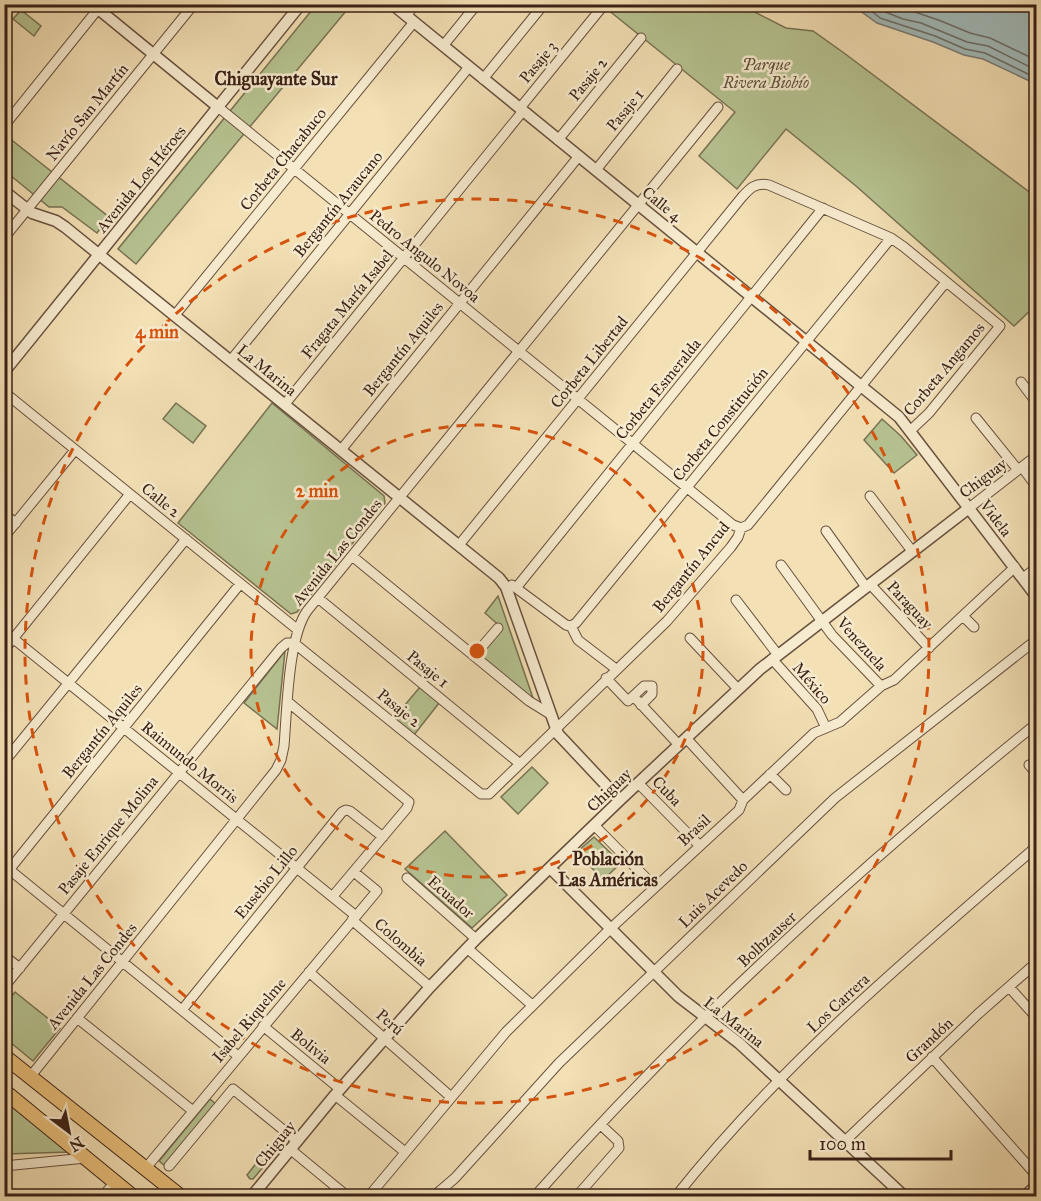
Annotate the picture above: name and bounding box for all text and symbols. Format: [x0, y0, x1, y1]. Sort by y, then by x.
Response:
street label: Pasaje 3 [515, 37, 561, 87]
street label: Pasaje 2 [565, 53, 611, 104]
park label: Parque Rivera Biobío [722, 55, 809, 92]
street label: Navío San Martín [42, 59, 132, 164]
district label: Chiguayante Sur [215, 68, 339, 91]
street label: Pasaje 1 [602, 85, 648, 135]
street label: Corbeta Chacabuco [236, 104, 330, 214]
street label: Avenida Los Héroes [92, 122, 190, 237]
street label: Bergantín Araucano [290, 147, 387, 261]
street label: Calle 4 [638, 182, 686, 226]
street label: Pedro Angulo Novoa [365, 206, 484, 307]
street label: Fragata María Isabel [297, 245, 398, 363]
street label: Bergantín Aquiles [359, 298, 448, 401]
street label: Corbeta Libertad [546, 312, 632, 412]
street label: Corbeta Angamos [899, 318, 990, 420]
text: 4 min [135, 321, 179, 344]
street label: Corbeta Esmeralda [611, 334, 705, 443]
street label: La Marina [233, 340, 301, 400]
street label: Corbeta Constitución [668, 363, 772, 485]
street label: Chiguay [956, 454, 1011, 503]
street label: Calle 2 [138, 479, 184, 521]
text: 2 min [296, 480, 339, 502]
street label: Avenida Las Condes [288, 495, 386, 610]
street label: Videla [975, 495, 1016, 540]
street label: Bergantín Ancud [649, 518, 734, 617]
street label: Paraguay [882, 577, 937, 634]
street label: Venezuela [832, 613, 891, 675]
centre of rings [467, 641, 487, 661]
street label: Pasaje 1 [403, 646, 453, 692]
street label: México [789, 658, 835, 708]
street label: Bergantín Aquiles [58, 680, 147, 783]
street label: Pasaje 2 [374, 685, 425, 731]
street label: Raimundo Morris [138, 717, 242, 807]
street label: Chiguay [583, 764, 636, 816]
street label: Pasaje Enrique Molina [54, 772, 163, 899]
street label: Cuba [648, 772, 686, 810]
street label: Brasil [674, 810, 715, 850]
street label: Eusebio Lillo [231, 841, 301, 923]
district label: Población Las Américas [558, 848, 658, 891]
street label: Luis Acevedo [675, 856, 751, 932]
street label: Ecuador [424, 872, 478, 922]
street label: Bolhzauser [734, 907, 800, 971]
street label: Colombia [371, 914, 431, 970]
street label: Avenida Las Condes [43, 919, 141, 1034]
street label: Los Carrera [803, 969, 873, 1037]
street label: Isabel Riquelme [208, 974, 291, 1067]
street label: La Marina [700, 993, 768, 1052]
street label: Perú [372, 1005, 408, 1039]
street label: Grandón [901, 1013, 957, 1067]
street label: Bolivia [287, 1024, 335, 1068]
north arrow [39, 1102, 99, 1162]
street label: Chiguay [250, 1116, 301, 1172]
scale bar [810, 1123, 951, 1161]
text: N [66, 1133, 87, 1156]
text: 100 m [819, 1133, 866, 1155]

